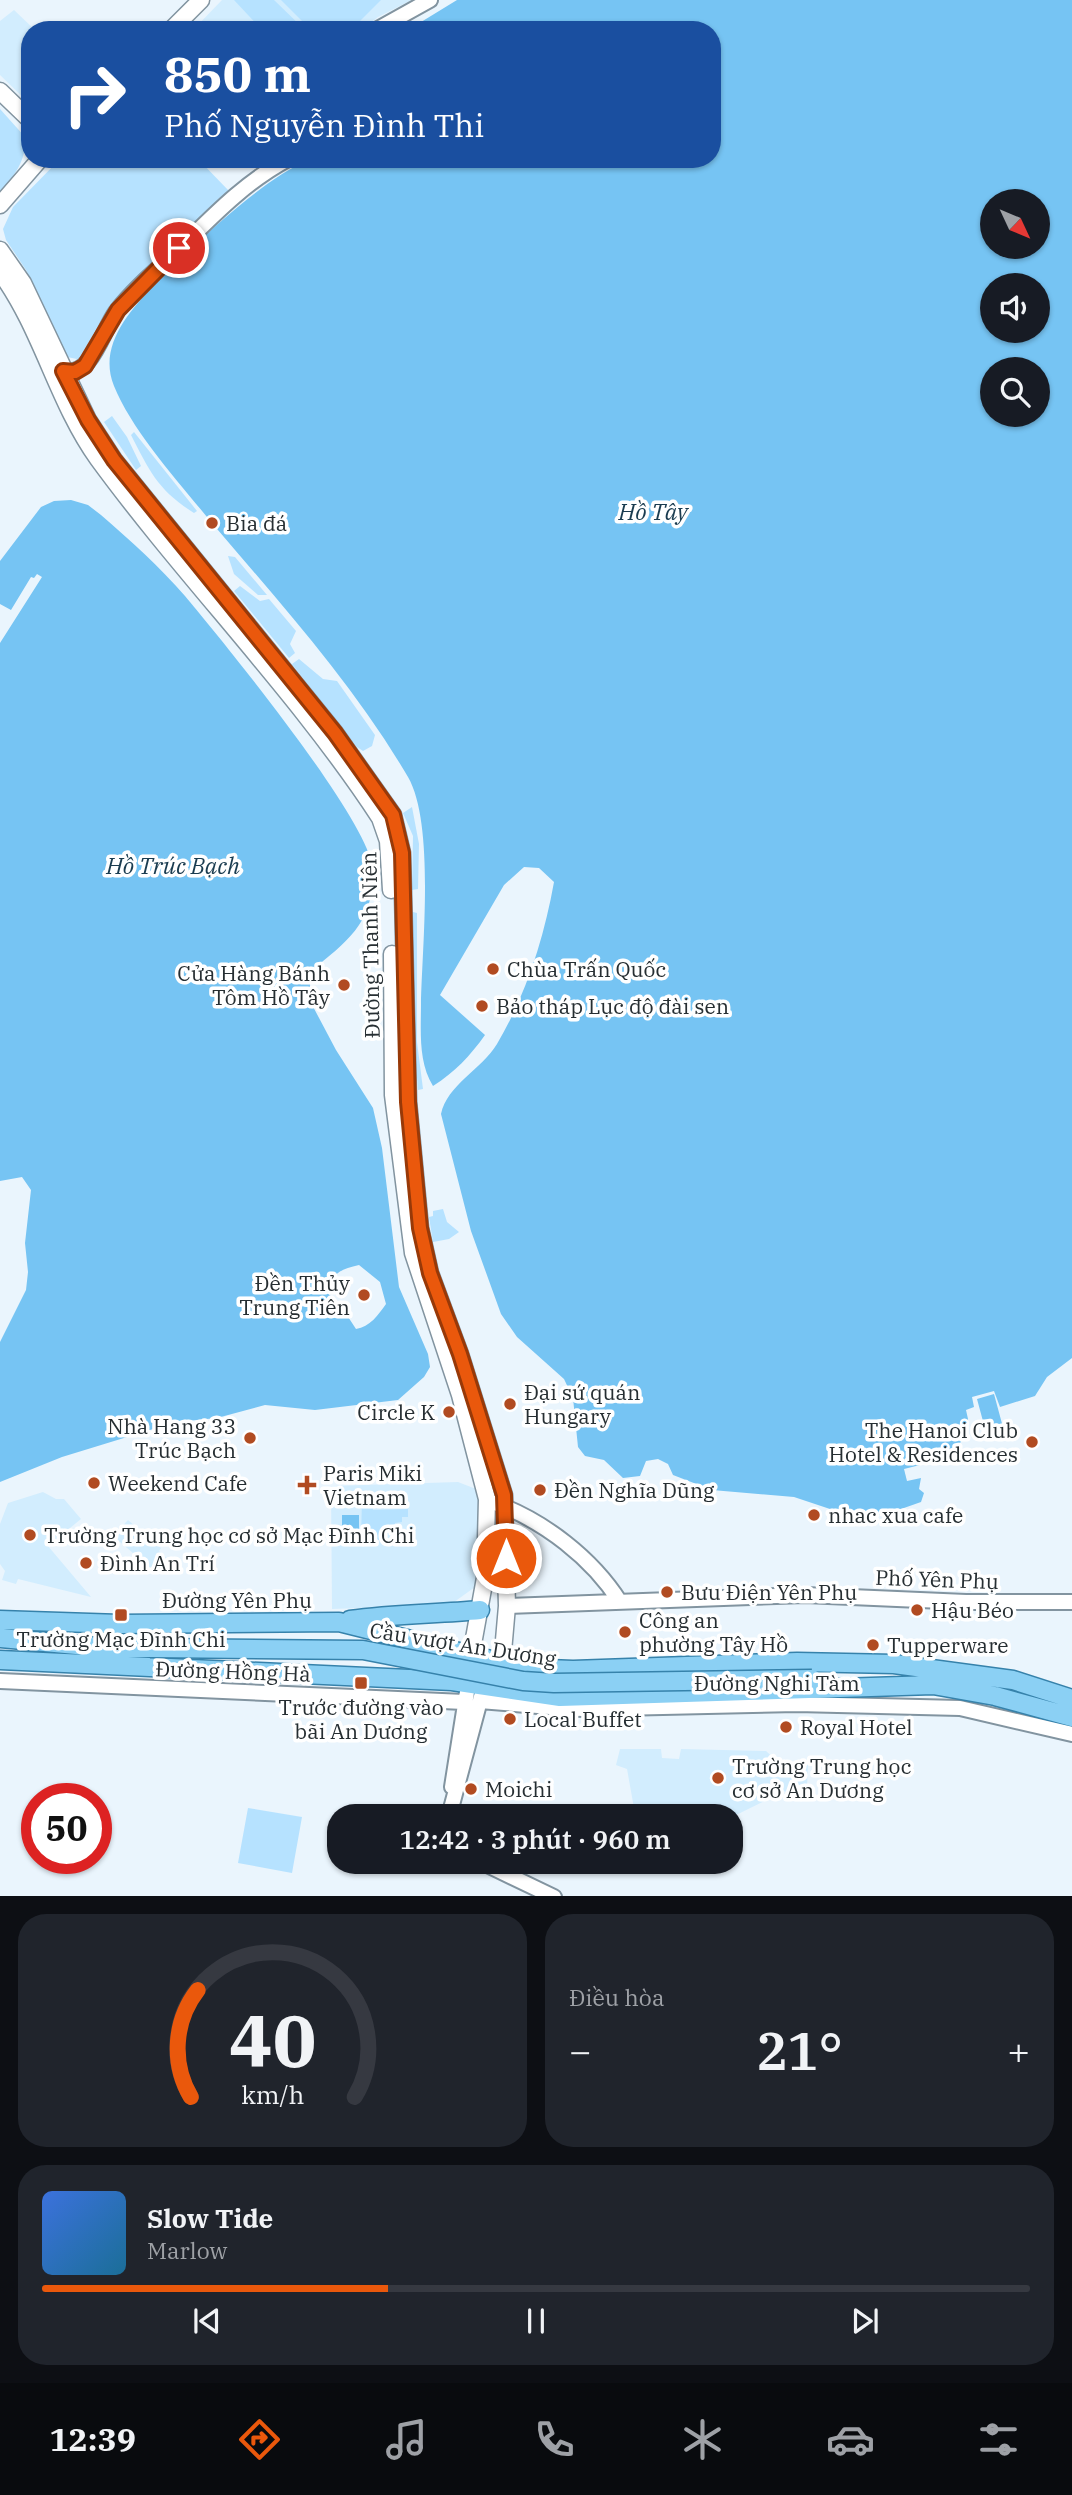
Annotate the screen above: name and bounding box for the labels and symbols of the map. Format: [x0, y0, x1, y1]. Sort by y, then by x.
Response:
north arrow [980, 189, 1050, 259]
pin [149, 218, 209, 278]
water label: Hồ Tây [618, 496, 690, 526]
place label: Bia đá [226, 509, 287, 537]
marker: Bia đá [204, 515, 220, 531]
water label: Hồ Trúc Bạch [105, 850, 240, 880]
street label: Đường Thanh Niên [354, 851, 386, 1039]
place label: Chùa Trấn Quốc [507, 955, 666, 983]
place label: Cửa Hàng Bánh Tôm Hồ Tây [177, 959, 331, 1011]
marker: Chùa Trấn Quốc [485, 961, 501, 977]
marker: Cửa Hàng Bánh Tôm Hồ Tây [336, 977, 352, 993]
place label: Bảo tháp Lục độ đài sen [496, 992, 729, 1020]
marker: Bảo tháp Lục độ đài sen [474, 998, 490, 1014]
place label: Đền Thủy Trung Tiên [239, 1269, 351, 1321]
marker: Đền Thủy Trung Tiên [356, 1287, 372, 1303]
place label: Đại sứ quán Hungary [524, 1378, 640, 1430]
marker: Đại sứ quán Hungary [502, 1396, 518, 1412]
place label: Circle K [357, 1398, 435, 1426]
marker: Circle K [441, 1404, 457, 1420]
place label: Nhà Hang 33 Trúc Bạch [107, 1412, 236, 1464]
place label: The Hanoi Club Hotel & Residences [829, 1416, 1018, 1468]
marker: Nhà Hang 33 Trúc Bạch [242, 1430, 258, 1446]
marker: The Hanoi Club Hotel & Residences [1024, 1434, 1040, 1450]
place label: Paris Miki Vietnam [323, 1459, 422, 1511]
place label: Weekend Cafe [108, 1469, 247, 1497]
marker: Weekend Cafe [86, 1475, 102, 1491]
marker: Paris Miki Vietnam [297, 1475, 317, 1495]
place label: Đền Nghĩa Dũng [554, 1476, 715, 1504]
marker: Đền Nghĩa Dũng [532, 1482, 548, 1498]
place label: nhac xua cafe [828, 1501, 963, 1529]
marker: nhac xua cafe [806, 1507, 822, 1523]
place label: Trường Trung học cơ sở Mạc Đĩnh Chi [44, 1521, 414, 1549]
position arrow [469, 1521, 543, 1595]
marker: Trường Trung học cơ sở Mạc Đĩnh Chi [22, 1527, 38, 1543]
place label: Đình An Trí [100, 1549, 215, 1577]
marker: Đình An Trí [78, 1555, 94, 1571]
street label: Phố Yên Phụ [875, 1563, 999, 1595]
place label: Bưu Điện Yên Phụ [681, 1578, 857, 1606]
marker: Bưu Điện Yên Phụ [659, 1584, 675, 1600]
street label: Đường Yên Phụ [162, 1586, 312, 1614]
place label: Hậu Béo [931, 1596, 1014, 1624]
marker: Hậu Béo [909, 1602, 925, 1618]
place label: Công an phường Tây Hồ [639, 1606, 788, 1658]
marker: Trường Mạc Đĩnh Chi [113, 1607, 129, 1623]
street label: Cầu vượt An Dương [368, 1615, 559, 1673]
marker: Công an phường Tây Hồ [617, 1624, 633, 1640]
place label: Trường Mạc Đĩnh Chi [16, 1625, 226, 1653]
place label: Tupperware [887, 1631, 1009, 1659]
marker: Tupperware [865, 1637, 881, 1653]
street label: Đường Hồng Hà [155, 1654, 311, 1688]
street label: Đường Nghi Tàm [694, 1669, 860, 1697]
marker: Trước đường vào bãi An Dương [353, 1675, 369, 1691]
place label: Trước đường vào bãi An Dương [278, 1693, 444, 1745]
place label: Local Buffet [524, 1705, 642, 1733]
marker: Local Buffet [502, 1711, 518, 1727]
place label: Royal Hotel [800, 1713, 912, 1741]
marker: Royal Hotel [778, 1719, 794, 1735]
place label: Trường Trung học cơ sở An Dương [732, 1752, 911, 1804]
marker: Trường Trung học cơ sở An Dương [710, 1770, 726, 1786]
place label: Moichi [485, 1775, 552, 1803]
marker: Moichi [463, 1781, 479, 1797]
speed limit sign: 50 [21, 1783, 112, 1874]

